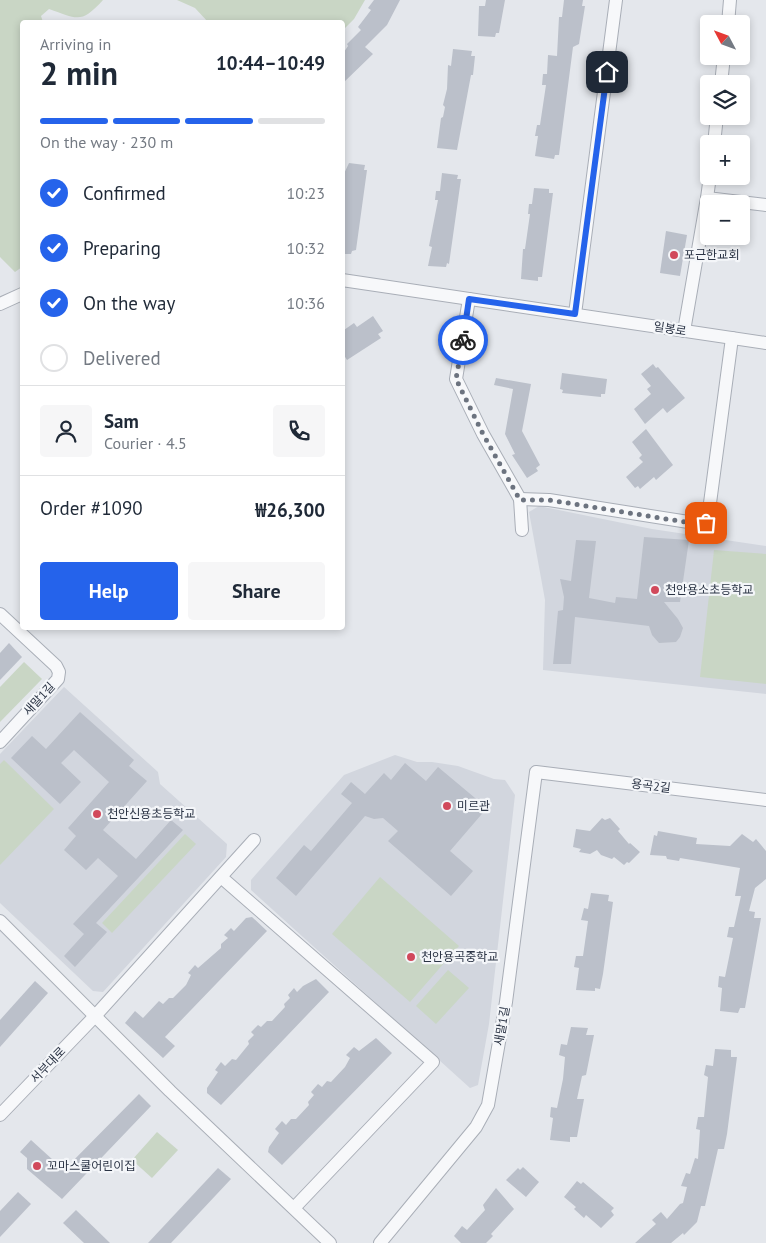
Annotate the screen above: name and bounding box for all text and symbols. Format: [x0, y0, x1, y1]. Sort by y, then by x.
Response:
north arrow [700, 15, 750, 65]
map controls [700, 15, 750, 245]
text: Arriving in [40, 34, 111, 54]
text: 10:44–10:49 [216, 51, 325, 75]
pin [586, 51, 628, 93]
text: 2 min [40, 52, 118, 94]
icon: home [593, 58, 621, 86]
button: layers [700, 75, 750, 125]
text: On the way · 230 m [40, 132, 173, 152]
button: + [700, 135, 750, 185]
icon: check [40, 179, 68, 207]
text: Confirmed [83, 181, 166, 205]
text: 10:23 [287, 183, 325, 203]
button: − [700, 195, 750, 245]
icon: check [40, 234, 68, 262]
text: Preparing [83, 236, 161, 260]
text: 10:32 [287, 238, 325, 258]
place label: 포근한교회 [684, 247, 739, 262]
marker: 포근한교회 [668, 249, 680, 261]
icon: check [40, 289, 68, 317]
text: On the way [83, 291, 175, 315]
text: 10:36 [287, 293, 325, 313]
courier [438, 315, 488, 365]
street label: 일봉로 [653, 319, 688, 339]
icon: bike [449, 326, 477, 354]
text: Delivered [83, 346, 161, 370]
button: person [40, 405, 92, 457]
button: phone [273, 405, 325, 457]
text: Sam [104, 409, 139, 433]
text: Courier · 4.5 [104, 433, 187, 453]
text: Order #1090 [40, 496, 143, 520]
text: ₩26,300 [255, 498, 325, 522]
pin [685, 502, 727, 544]
icon: bag [692, 509, 720, 537]
button: Help [40, 562, 178, 620]
button: Share [188, 562, 325, 620]
place label: 천안용소초등학교 [665, 582, 753, 597]
marker: 천안용소초등학교 [649, 584, 661, 596]
street label: 새말1길 [20, 679, 58, 718]
street label: 용곡2길 [630, 776, 672, 795]
place label: 미르관 [457, 798, 490, 813]
marker: 미르관 [441, 800, 453, 812]
place label: 천안신용초등학교 [107, 806, 195, 821]
marker: 천안신용초등학교 [91, 808, 103, 820]
place label: 천안용곡중학교 [421, 949, 498, 964]
marker: 천안용곡중학교 [405, 951, 417, 963]
street label: 새말1길 [491, 1005, 512, 1047]
street label: 서부대로 [27, 1044, 68, 1086]
place label: 꼬마스쿨어린이집 [47, 1158, 135, 1173]
marker: 꼬마스쿨어린이집 [31, 1160, 43, 1172]

